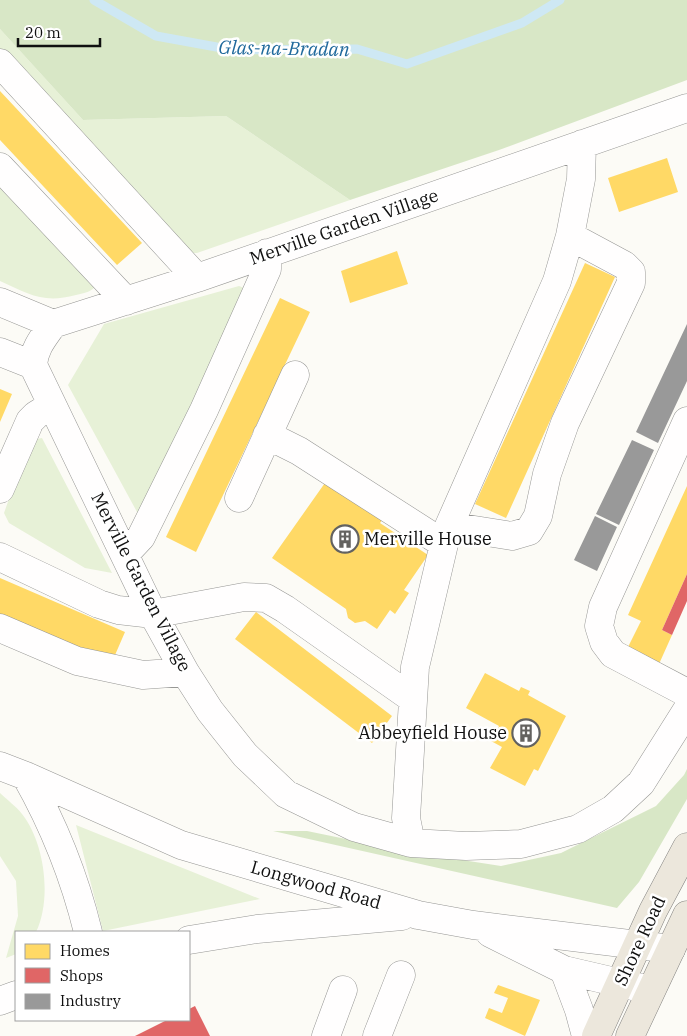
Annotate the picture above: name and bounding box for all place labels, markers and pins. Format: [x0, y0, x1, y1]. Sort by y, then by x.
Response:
building icon: Merville House [330, 524, 360, 554]
place label: Merville House [364, 527, 492, 550]
building icon: Abbeyfield House [511, 718, 541, 748]
place label: Abbeyfield House [358, 721, 507, 744]

